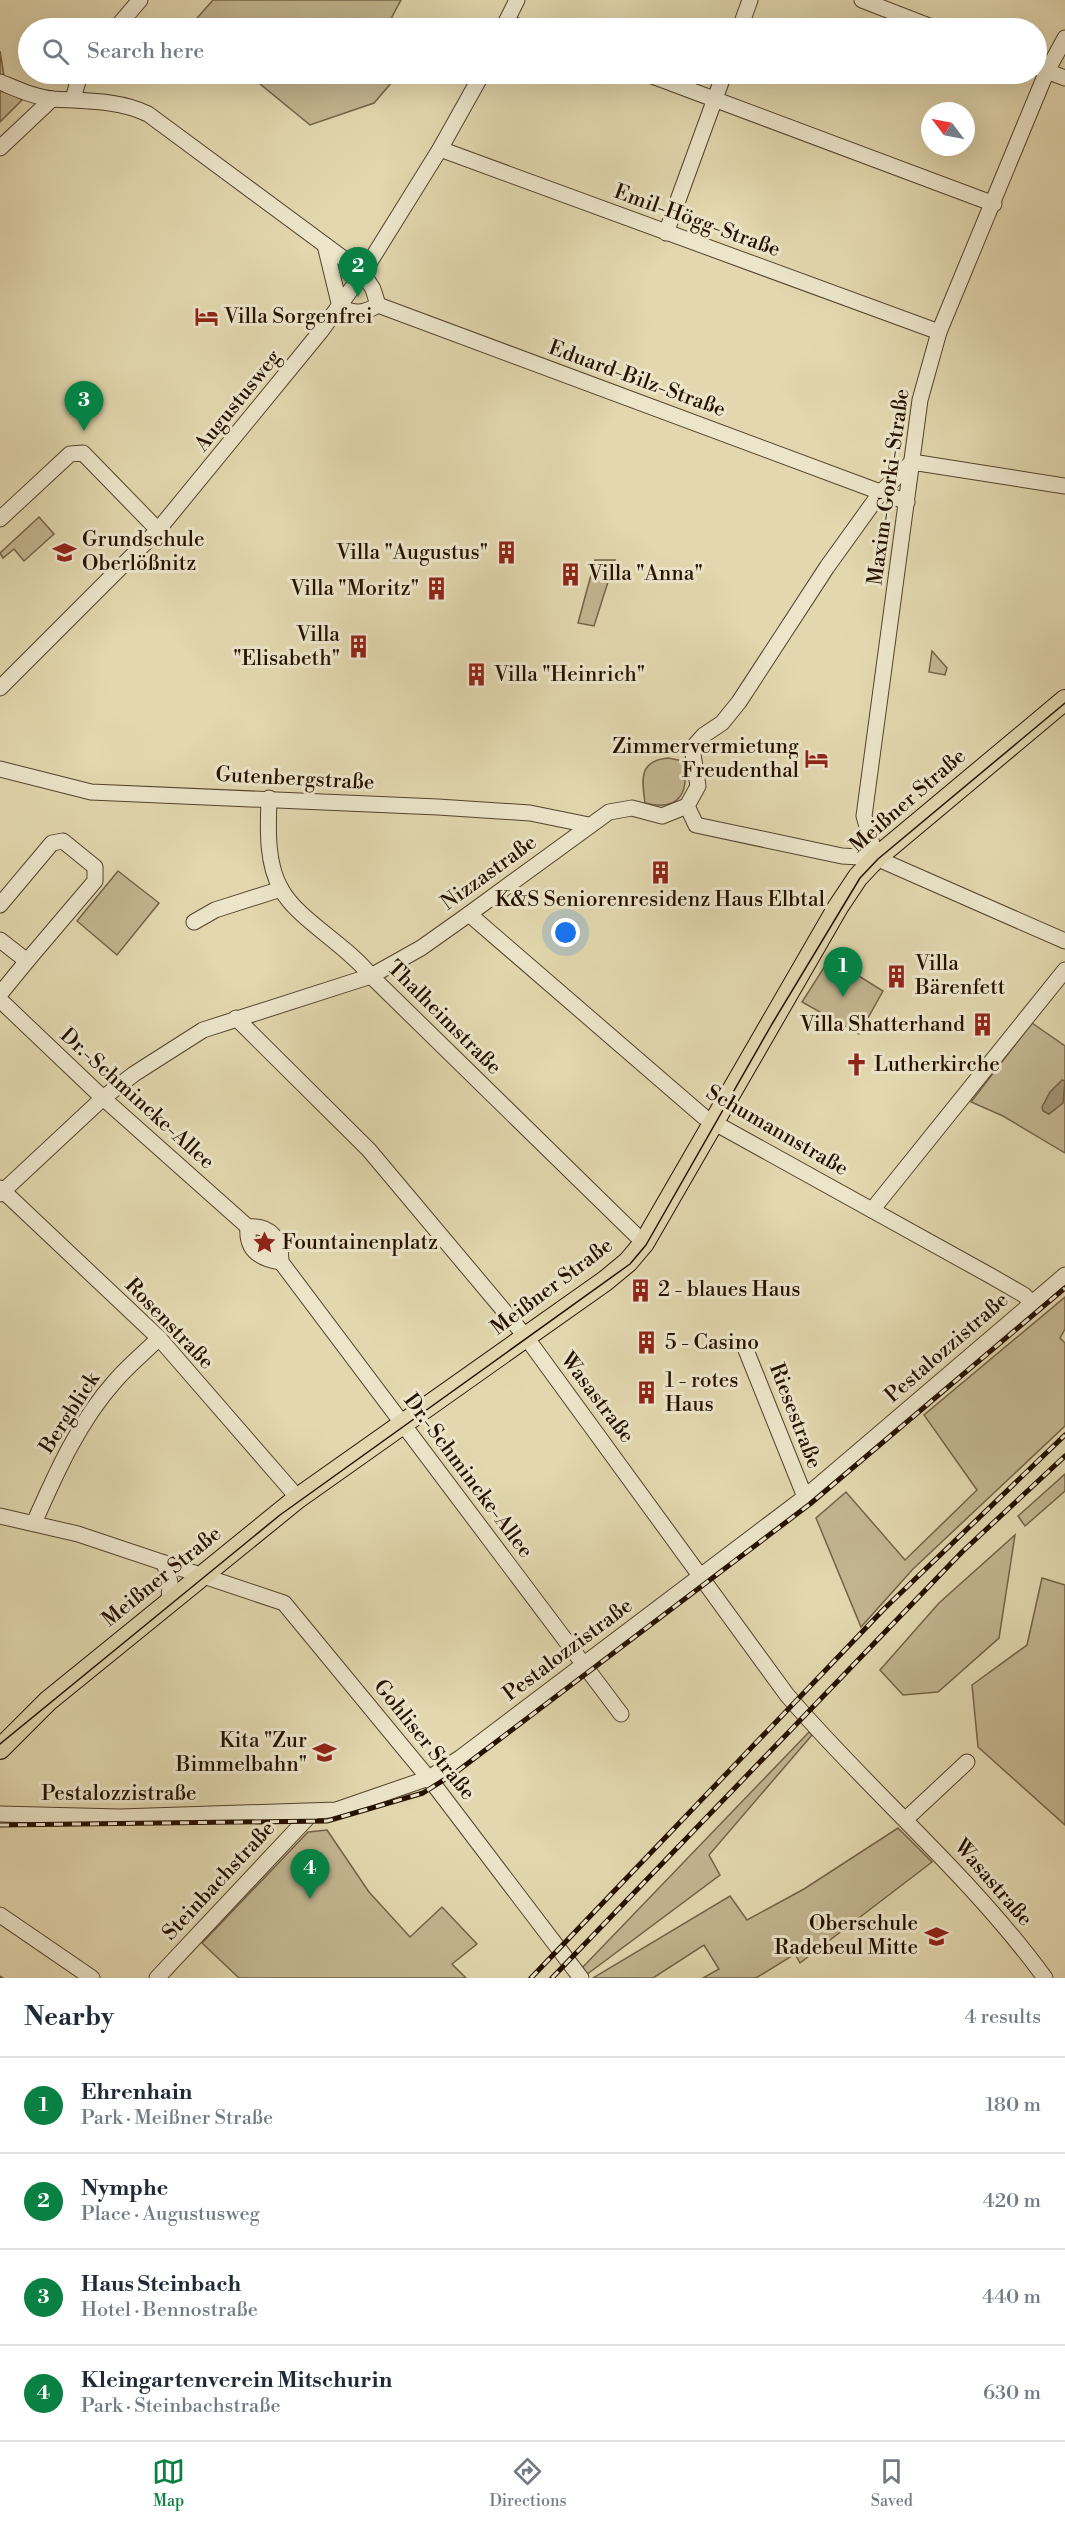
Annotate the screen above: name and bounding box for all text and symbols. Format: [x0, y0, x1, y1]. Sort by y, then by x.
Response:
search box [18, 18, 1047, 84]
icon: search [39, 35, 72, 68]
text: Search here [87, 38, 204, 65]
north arrow [921, 102, 975, 156]
street label: Emil-Högg-Straße [610, 179, 784, 263]
pin: 2 [338, 248, 378, 297]
hotel icon: Villa Sorgenfrei [193, 304, 219, 330]
place label: Villa Sorgenfrei [223, 304, 373, 330]
street label: Eduard-Bilz-Straße [545, 335, 729, 423]
street label: Augustusweg [188, 345, 287, 458]
pin: 3 [64, 382, 104, 431]
street label: Maxim-Gorki-Straße [862, 387, 916, 587]
place label: Grundschule Oberlößnitz [82, 527, 205, 577]
school or university icon: Grundschule Oberlößnitz [51, 539, 77, 565]
place label: Villa "Augustus" [335, 540, 488, 566]
building icon: Villa "Augustus" [493, 540, 519, 566]
building icon: Villa "Anna" [557, 561, 583, 587]
place label: Villa "Anna" [587, 561, 703, 587]
place label: Villa "Moritz" [289, 576, 419, 602]
building icon: Villa "Moritz" [424, 576, 450, 602]
place label: Villa "Elisabeth" [233, 622, 340, 672]
building icon: Villa "Elisabeth" [345, 634, 371, 660]
building icon: Villa "Heinrich" [463, 662, 489, 688]
place label: Villa "Heinrich" [493, 662, 645, 688]
place label: Zimmervermietung Freudenthal [612, 734, 799, 784]
street label: Meißner Straße [844, 743, 972, 859]
hotel icon: Zimmervermietung Freudenthal [804, 746, 830, 772]
street label: Gutenbergstraße [215, 762, 375, 796]
street label: Nizzastraße [436, 830, 542, 916]
building icon: K&S Seniorenresidenz Haus Elbtal [647, 859, 673, 885]
place label: K&S Seniorenresidenz Haus Elbtal [495, 887, 825, 913]
your location [551, 918, 580, 947]
pin: 1 [824, 948, 862, 997]
place label: Villa Bärenfett [914, 951, 1006, 1001]
street label: Thalheimstraße [381, 955, 507, 1081]
building icon: Villa Bärenfett [884, 963, 910, 989]
place label: Villa Shatterhand [799, 1012, 965, 1038]
building icon: Villa Shatterhand [970, 1012, 996, 1038]
street label: Dr.-Schmincke-Allee [54, 1023, 220, 1175]
church icon: Lutherkirche [843, 1052, 869, 1078]
place label: Lutherkirche [874, 1052, 1000, 1078]
street label: Schumannstraße [701, 1080, 853, 1182]
place icon: Fountainenplatz [251, 1230, 277, 1256]
place label: Fountainenplatz [282, 1230, 438, 1256]
street label: Meißner Straße [486, 1233, 618, 1341]
street label: Rosenstraße [119, 1273, 219, 1375]
building icon: 2 - blaues Haus [627, 1277, 653, 1303]
place label: 2 - blaues Haus [658, 1277, 800, 1303]
street label: Pestalozzistraße [880, 1287, 1014, 1409]
building icon: 5 - Casino [634, 1330, 660, 1356]
place label: 5 - Casino [665, 1330, 759, 1356]
street label: Wasastraße [554, 1347, 640, 1449]
street label: Riesestraße [763, 1360, 827, 1472]
street label: Bergblick [34, 1367, 106, 1459]
place label: 1 - rotes Haus [665, 1368, 739, 1418]
building icon: 1 - rotes Haus [634, 1380, 660, 1406]
street label: Dr.-Schmincke-Allee [398, 1389, 538, 1563]
street label: Meißner Straße [97, 1521, 227, 1633]
street label: Pestalozzistraße [498, 1593, 638, 1707]
street label: Gohliser Straße [367, 1674, 481, 1806]
place label: Kita "Zur Bimmelbahn" [175, 1728, 307, 1778]
school or university icon: Kita "Zur Bimmelbahn" [312, 1740, 338, 1766]
street label: Pestalozzistraße [41, 1781, 197, 1807]
street label: Steinbachstraße [157, 1816, 281, 1946]
street label: Wasastraße [947, 1833, 1038, 1932]
pin: 4 [290, 1850, 330, 1899]
place label: Oberschule Radebeul Mitte [774, 1911, 918, 1961]
school or university icon: Oberschule Radebeul Mitte [923, 1923, 949, 1949]
text: Nearby [24, 2001, 114, 2033]
text: 4 results [964, 2005, 1041, 2030]
text: Ehrenhain [81, 2079, 192, 2106]
text: 1 [39, 2093, 48, 2118]
text: 180 m [986, 2093, 1041, 2118]
text: Park · Meißner Straße [81, 2106, 273, 2131]
text: Nymphe [81, 2175, 168, 2202]
text: 2 [37, 2189, 50, 2214]
text: 420 m [983, 2189, 1041, 2214]
text: Place · Augustusweg [81, 2202, 260, 2227]
text: Haus Steinbach [81, 2271, 241, 2298]
text: 3 [37, 2285, 50, 2310]
text: 440 m [982, 2285, 1041, 2310]
text: Hotel · Bennostraße [81, 2298, 258, 2323]
text: Kleingartenverein Mitschurin [81, 2367, 392, 2394]
text: 4 [37, 2381, 50, 2406]
text: 630 m [983, 2381, 1041, 2406]
text: Park · Steinbachstraße [81, 2394, 281, 2419]
tab: Map [152, 2455, 185, 2511]
tab: Directions [489, 2455, 567, 2511]
tab: Saved [871, 2455, 913, 2511]

